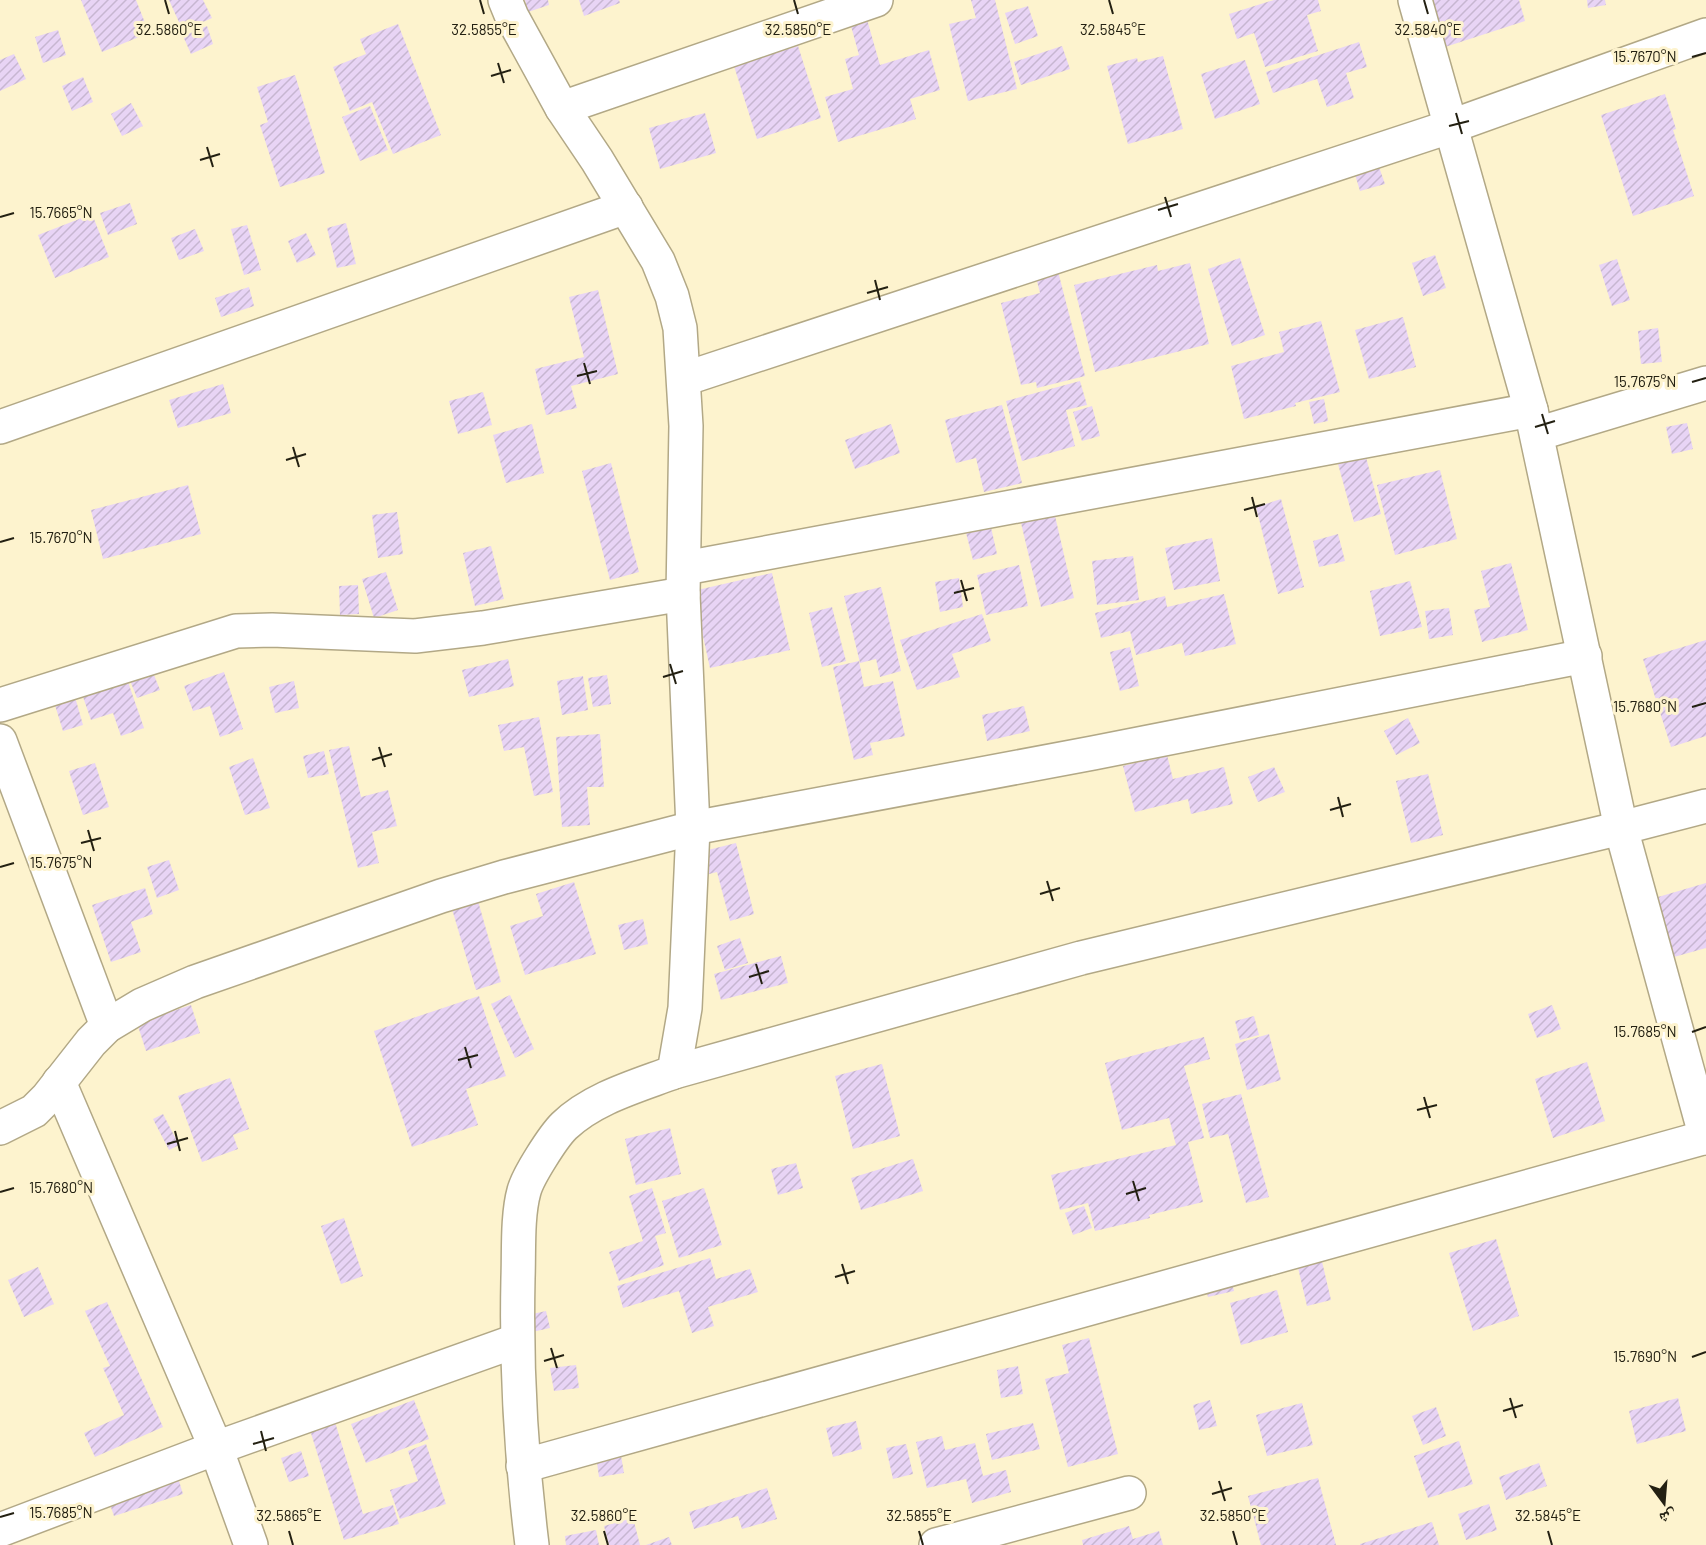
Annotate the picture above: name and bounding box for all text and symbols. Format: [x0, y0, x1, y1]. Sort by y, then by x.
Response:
text: 32.5860°E [136, 20, 202, 38]
text: 32.5855°E [451, 20, 517, 38]
text: 32.5850°E [765, 20, 831, 38]
text: 32.5845°E [1080, 20, 1146, 38]
text: 32.5840°E [1395, 20, 1462, 38]
text: 15.7670°N [1613, 47, 1677, 65]
text: 15.7665°N [29, 203, 93, 221]
text: 15.7675°N [1614, 372, 1676, 390]
text: 15.7670°N [29, 528, 93, 546]
text: 15.7680°N [1613, 697, 1677, 715]
text: 15.7675°N [30, 853, 92, 871]
text: 15.7685°N [1613, 1022, 1677, 1040]
text: 15.7680°N [29, 1178, 93, 1196]
text: 15.7690°N [1613, 1347, 1677, 1365]
north arrow [1634, 1473, 1694, 1533]
text: 15.7685°N [29, 1503, 93, 1521]
text: ش [1657, 1505, 1679, 1529]
text: 32.5865°E [256, 1506, 322, 1524]
text: 32.5860°E [571, 1506, 637, 1524]
text: 32.5855°E [886, 1506, 952, 1524]
text: 32.5850°E [1200, 1506, 1266, 1524]
text: 32.5845°E [1515, 1506, 1581, 1524]

